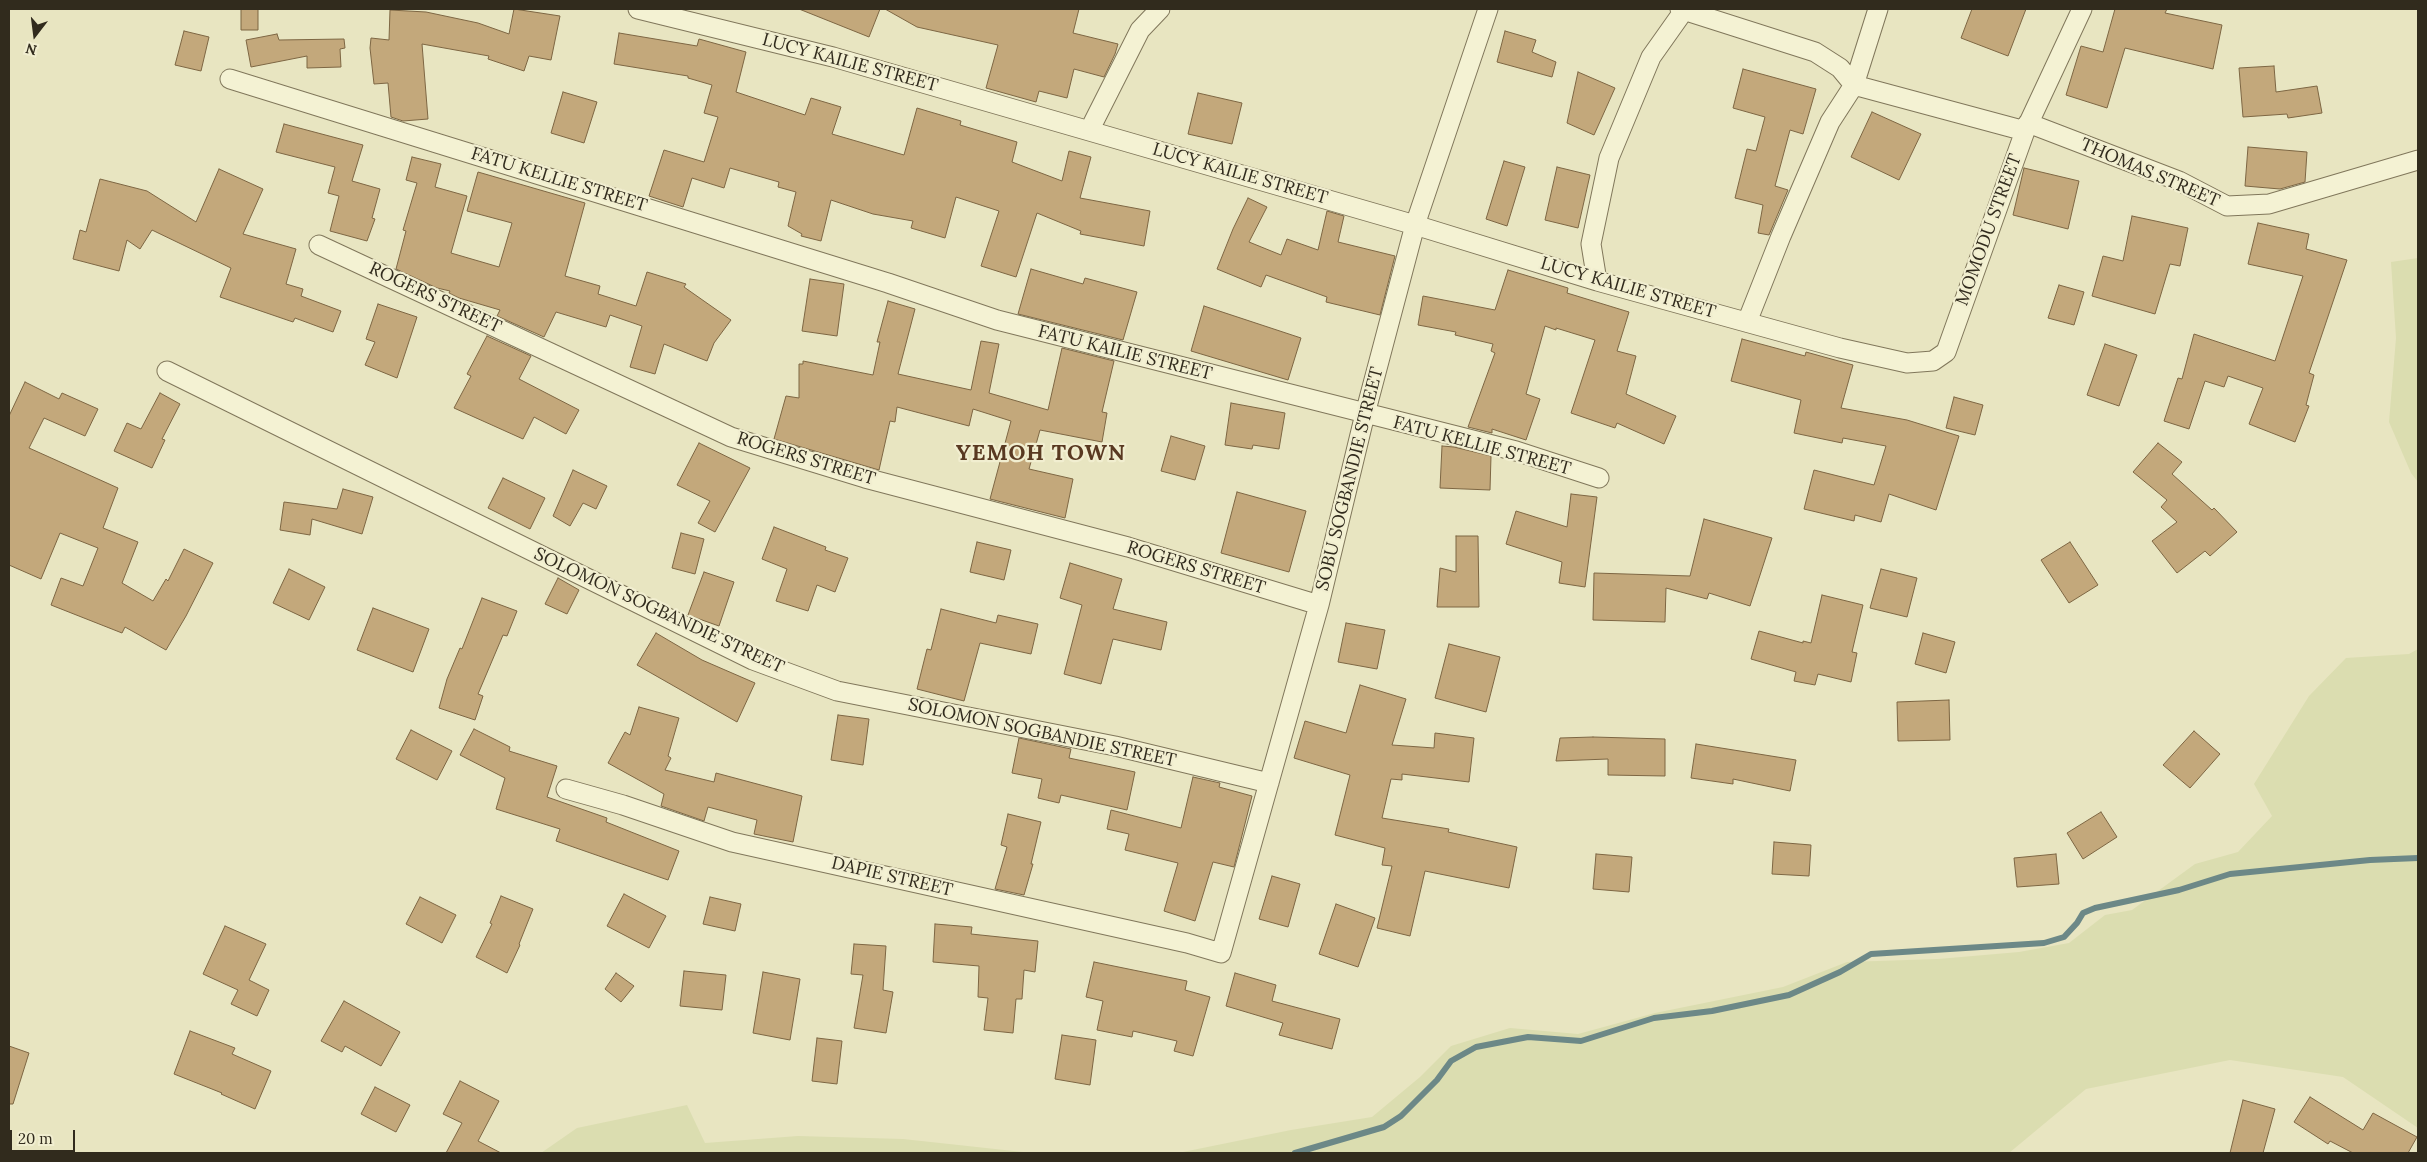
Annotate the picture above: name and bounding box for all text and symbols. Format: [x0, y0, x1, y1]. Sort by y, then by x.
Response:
north arrow [10, 10, 60, 60]
street label: LUCY KAILIE STREET [760, 29, 940, 97]
text: N [24, 39, 39, 60]
street label: THOMAS STREET [2077, 134, 2223, 212]
street label: LUCY KAILIE STREET [1150, 139, 1330, 209]
street label: FATU KELLIE STREET [468, 143, 650, 217]
street label: MOMODU STREET [1952, 151, 2026, 309]
street label: LUCY KAILIE STREET [1538, 253, 1718, 323]
street label: ROGERS STREET [365, 258, 505, 338]
street label: FATU KAILIE STREET [1036, 321, 1214, 385]
street label: SOBU SOGBANDIE STREET [1312, 365, 1388, 593]
street label: FATU KELLIE STREET [1391, 412, 1573, 480]
street label: ROGERS STREET [734, 428, 878, 490]
district label: YEMOH TOWN [955, 441, 1127, 467]
street label: ROGERS STREET [1124, 537, 1268, 599]
street label: SOLOMON SOGBANDIE STREET [530, 543, 788, 679]
street label: SOLOMON SOGBANDIE STREET [906, 694, 1178, 772]
street label: DAPIE STREET [829, 853, 955, 901]
scale bar [12, 1120, 78, 1152]
text: 20 m [18, 1129, 53, 1148]

